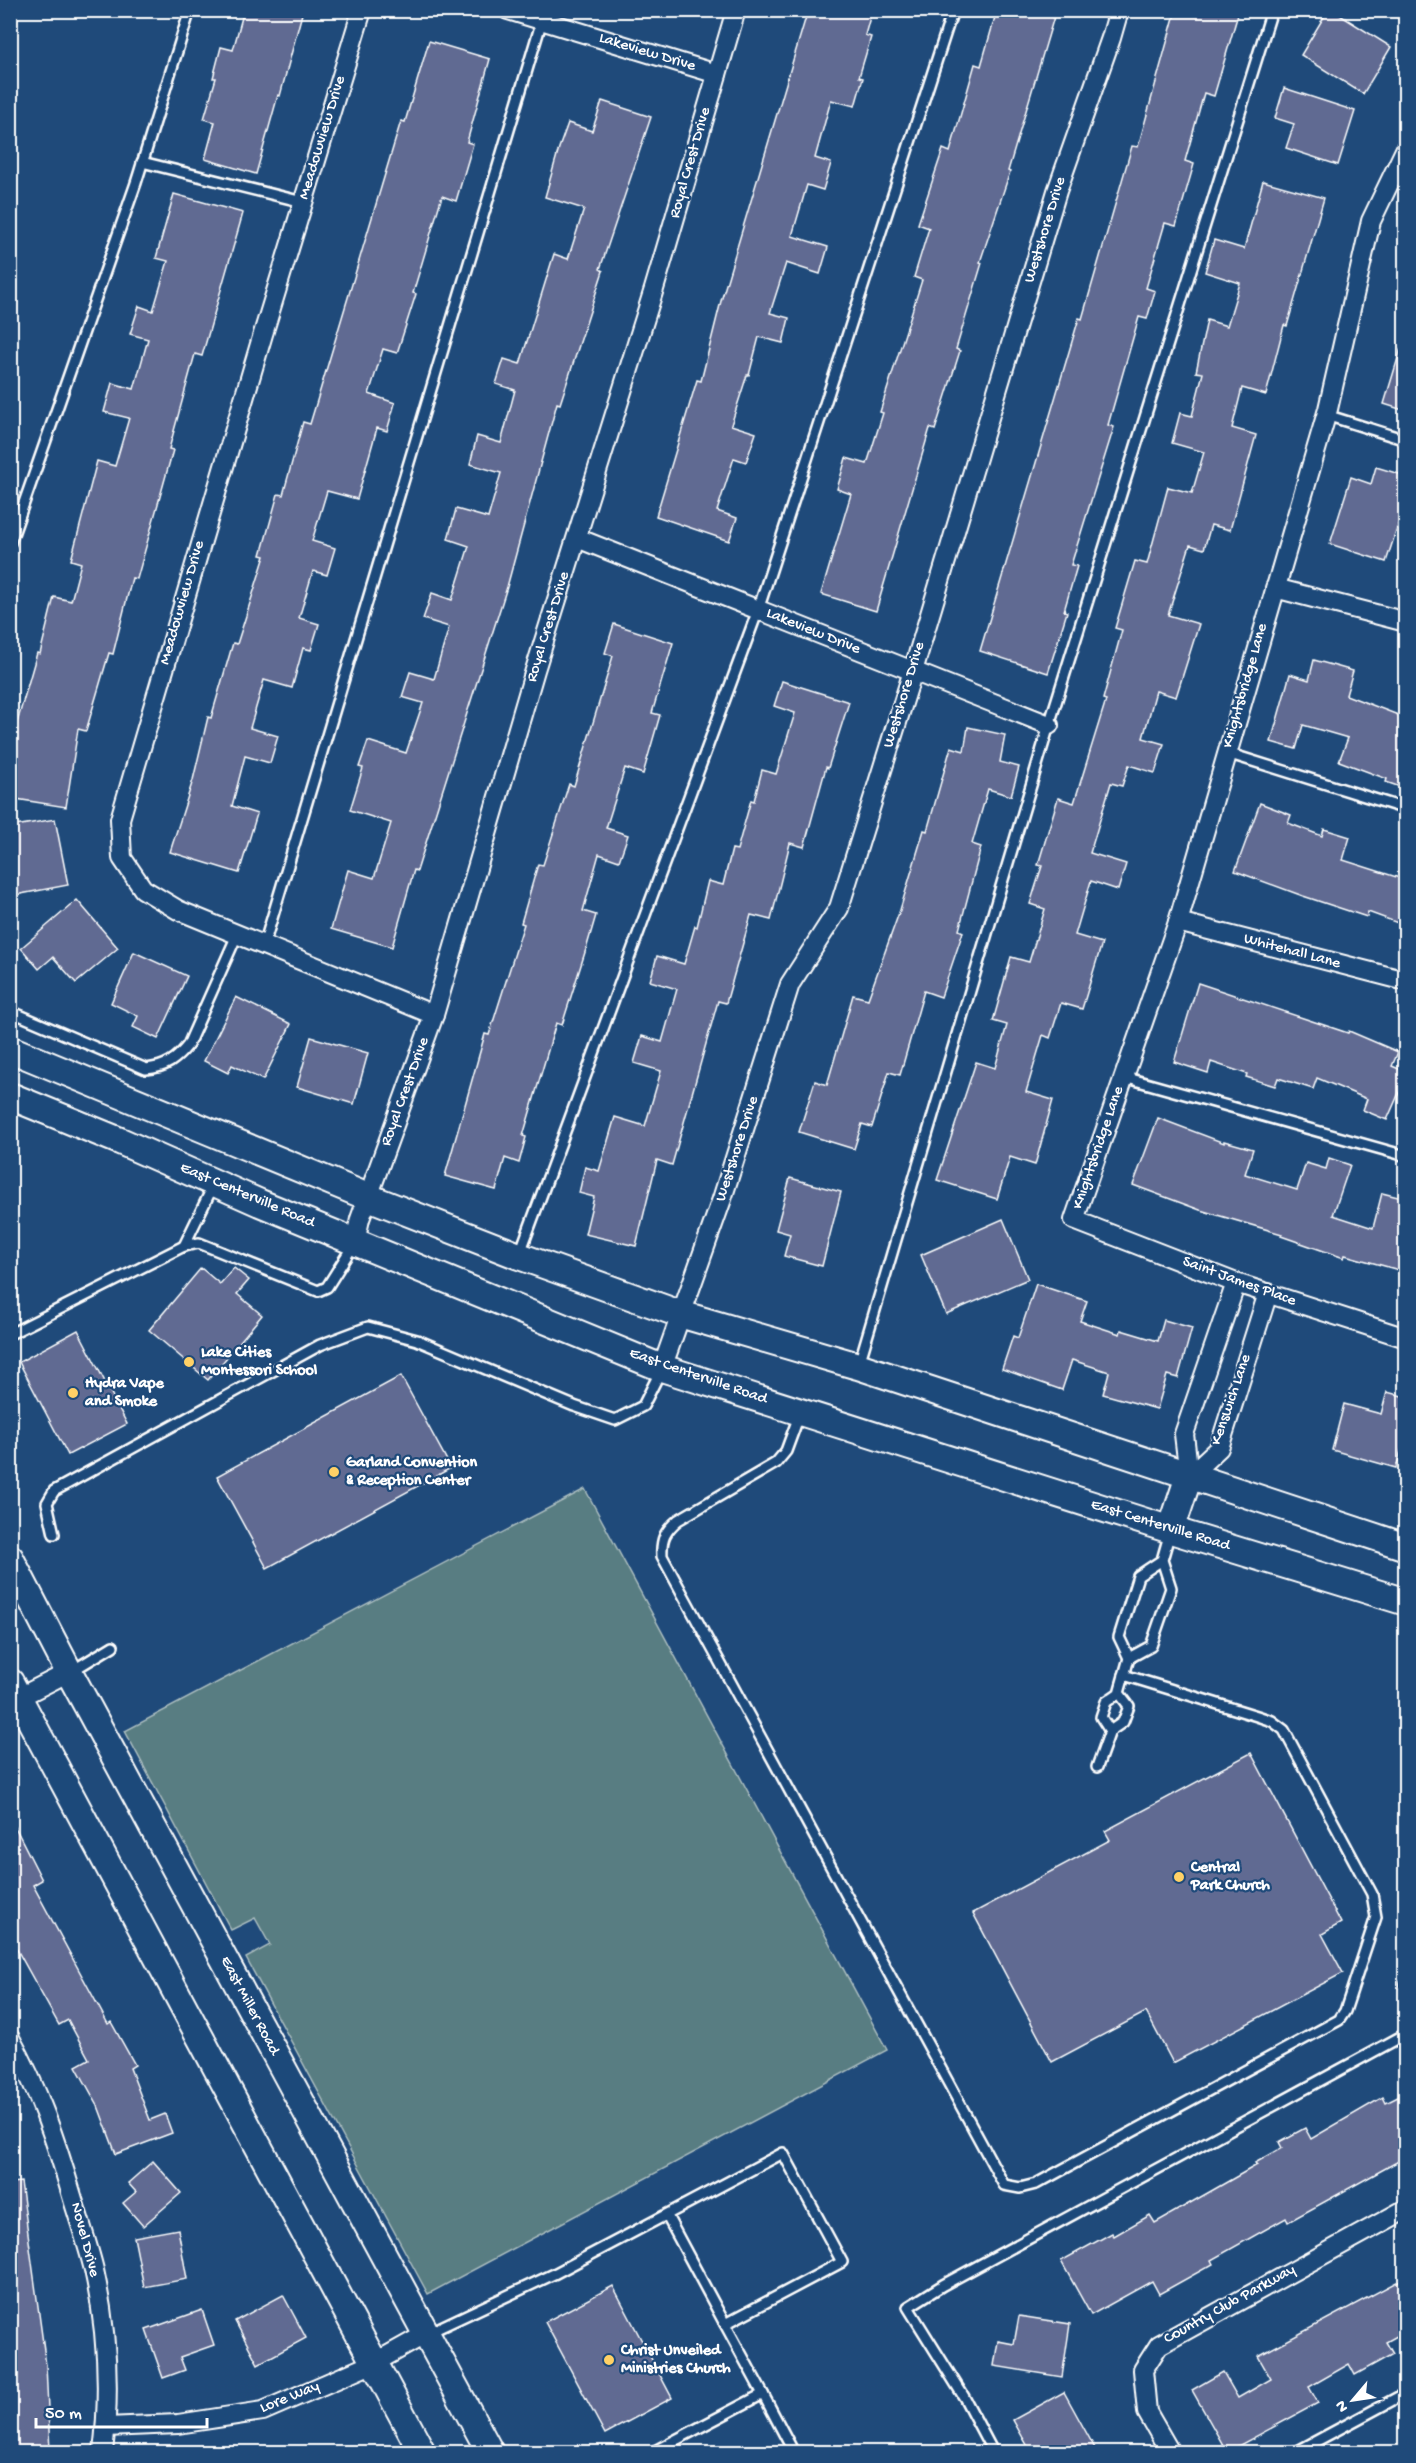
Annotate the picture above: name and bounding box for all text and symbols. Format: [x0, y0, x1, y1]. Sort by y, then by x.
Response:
street label: Lakeview Drive [596, 29, 698, 77]
street label: Meadowview Drive [295, 73, 351, 202]
street label: Royal Crest Drive [666, 105, 716, 221]
street label: Westshore Drive [1021, 174, 1071, 285]
street label: Meadowview Drive [156, 538, 210, 667]
street label: Royal Crest Drive [523, 569, 575, 684]
street label: Lakeview Drive [763, 604, 864, 660]
street label: Knightsbridge Lane [1219, 621, 1273, 750]
street label: Westshore Drive [880, 639, 930, 750]
street label: Whitehall Lane [1242, 930, 1343, 974]
street label: Royal Crest Drive [378, 1034, 435, 1149]
street label: Knightsbridge Lane [1069, 1083, 1129, 1212]
street label: Westshore Drive [712, 1093, 764, 1204]
street label: East Centerville Road [177, 1159, 319, 1234]
street label: Saint James Place [1180, 1253, 1299, 1312]
place label: Lake Cities Montessori School [201, 1344, 318, 1381]
street label: East Centerville Road [627, 1344, 771, 1410]
street label: Kenswich Lane [1208, 1351, 1257, 1448]
marker: Lake Cities Montessori School [182, 1355, 196, 1369]
place label: Hydra Vape and Smoke [84, 1375, 164, 1412]
marker: Hydra Vape and Smoke [66, 1386, 80, 1400]
place label: Garland Convention & Reception Center [346, 1454, 478, 1491]
marker: Garland Convention & Reception Center [327, 1465, 341, 1479]
street label: East Centerville Road [1088, 1496, 1233, 1557]
place label: Central Park Church [1190, 1859, 1270, 1896]
marker: Central Park Church [1172, 1870, 1186, 1884]
street label: East Miller Road [215, 1953, 284, 2060]
street label: Novel Drive [65, 2201, 103, 2280]
street label: Country Club Parkway [1161, 2261, 1299, 2349]
place label: Christ Unveiled Ministries Church [620, 2342, 731, 2379]
marker: Christ Unveiled Ministries Church [602, 2353, 616, 2367]
north arrow [1323, 2370, 1383, 2430]
street label: Lore Way [258, 2377, 323, 2418]
scale bar [36, 2391, 207, 2429]
text: N [1332, 2396, 1354, 2415]
text: 50 m [45, 2404, 82, 2425]

